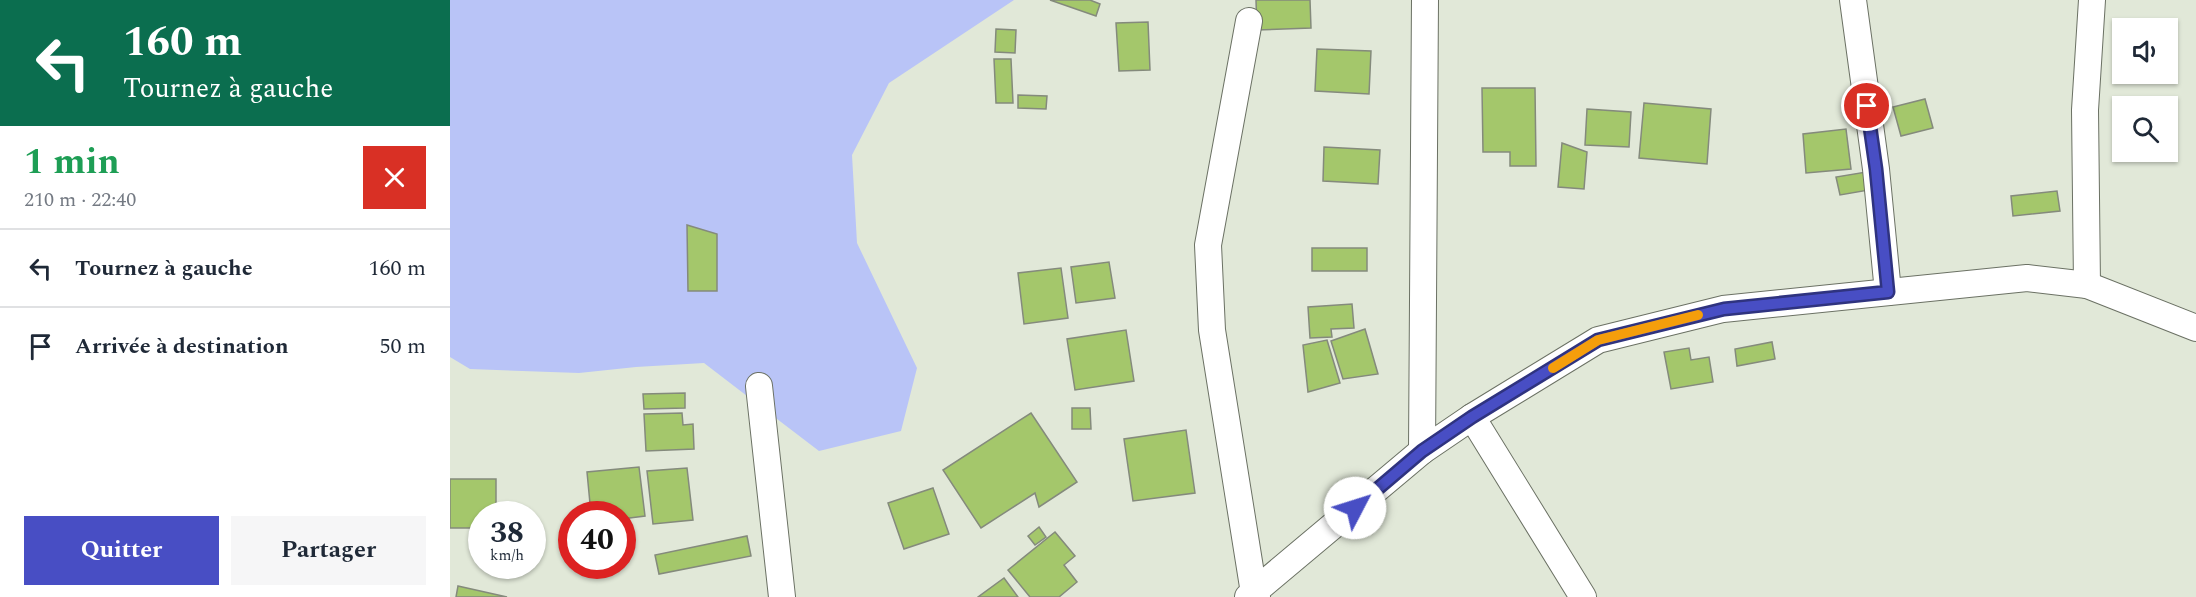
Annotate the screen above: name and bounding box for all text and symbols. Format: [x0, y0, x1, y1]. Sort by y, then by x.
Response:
text: 160 m [123, 11, 242, 74]
map controls [2112, 18, 2178, 162]
button: sound [2112, 18, 2178, 84]
icon: left [24, 24, 102, 102]
text: Tournez à gauche [123, 68, 333, 110]
pin [1841, 80, 1892, 131]
icon: arrive [1850, 89, 1883, 122]
button: search [2112, 96, 2178, 162]
text: 1 min [24, 135, 120, 190]
button: close [363, 146, 426, 209]
text: 210 m · 22:40 [24, 185, 136, 215]
icon: left [24, 252, 57, 285]
text: Tournez à gauche [75, 252, 253, 285]
text: 160 m [369, 252, 426, 285]
icon: arrive [24, 330, 57, 363]
text: Arrivée à destination [75, 330, 289, 363]
text: 50 m [380, 330, 426, 363]
position arrow [1323, 476, 1387, 540]
speed limit sign: 40 [558, 501, 636, 579]
text: 38 [490, 510, 524, 556]
button: Quitter [24, 516, 219, 585]
button: Partager [231, 516, 426, 585]
text: km/h [490, 544, 524, 567]

